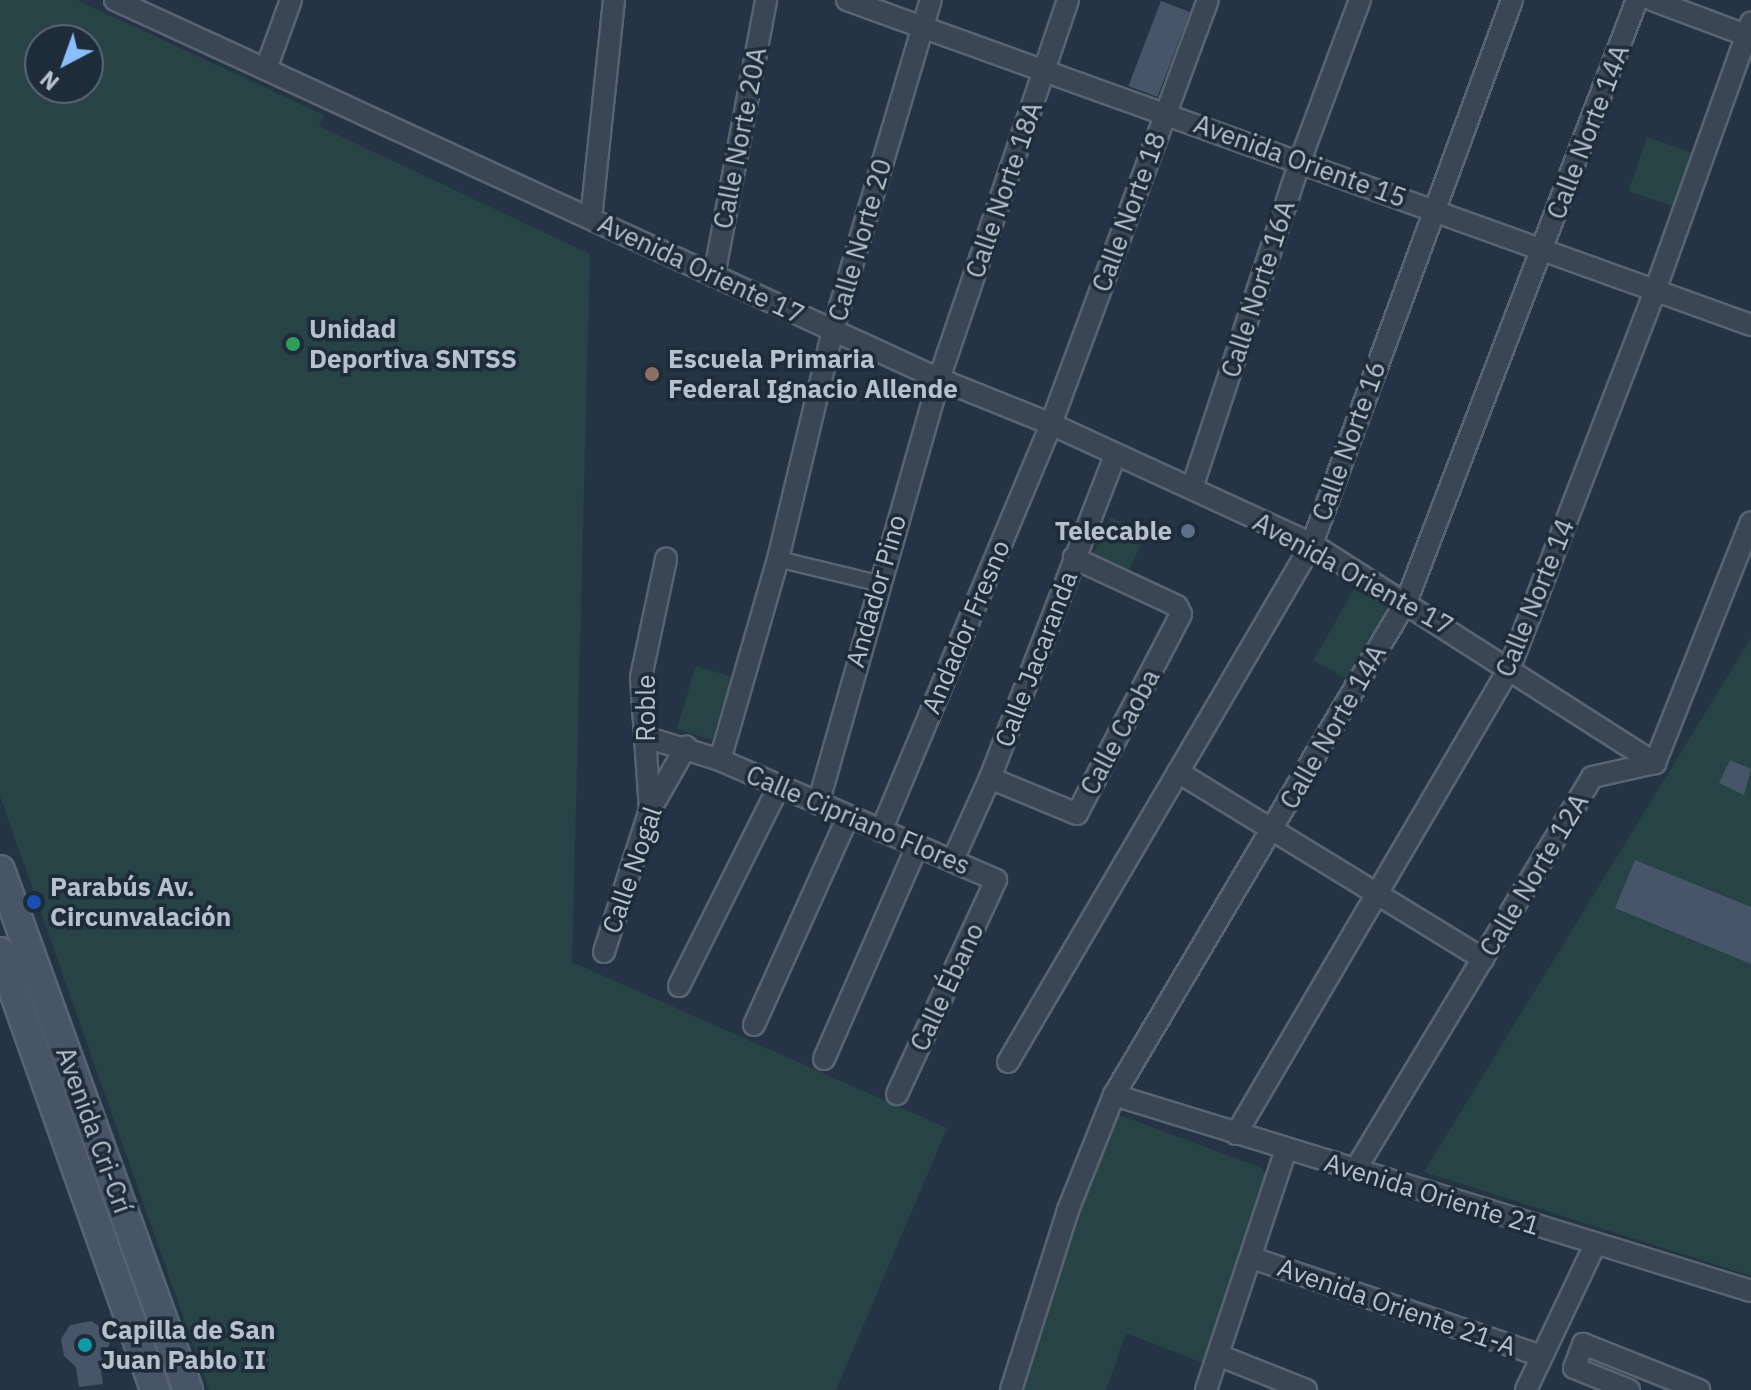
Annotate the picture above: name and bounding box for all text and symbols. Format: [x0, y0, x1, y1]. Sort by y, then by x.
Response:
north arrow [24, 24, 104, 104]
street label: Calle Norte 14A [1540, 40, 1636, 224]
street label: Calle Norte 20A [707, 45, 773, 231]
text: N [34, 65, 65, 97]
street label: Calle Norte 18A [959, 98, 1049, 282]
street label: Avenida Oriente 15 [1190, 108, 1410, 214]
street label: Calle Norte 18 [1086, 128, 1172, 296]
street label: Calle Norte 20 [822, 155, 898, 325]
street label: Calle Norte 16A [1215, 197, 1301, 381]
street label: Avenida Oriente 17 [593, 208, 809, 330]
place label: Unidad Deportiva SNTSS [309, 313, 517, 374]
marker: Unidad Deportiva SNTSS [284, 335, 302, 353]
place label: Escuela Primaria Federal Ignacio Allende [668, 343, 958, 404]
street label: Calle Norte 16 [1306, 357, 1392, 525]
marker: Escuela Primaria Federal Ignacio Allende [643, 365, 661, 383]
street label: Avenida Oriente 17 [1248, 506, 1458, 642]
street label: Andador Pino [839, 511, 913, 671]
street label: Calle Norte 14 [1489, 514, 1581, 682]
place label: Telecable [1055, 515, 1172, 547]
marker: Telecable [1179, 522, 1197, 540]
street label: Andador Fresno [915, 536, 1017, 718]
street label: Calle Jacaranda [988, 567, 1084, 751]
street label: Calle Norte 14A [1273, 639, 1393, 815]
street label: Calle Caoba [1074, 664, 1166, 800]
street label: Roble [630, 674, 662, 742]
street label: Calle Cipriano Flores [741, 759, 975, 881]
street label: Calle Norte 12A [1473, 788, 1595, 962]
street label: Calle Nogal [596, 803, 668, 937]
place label: Parabús Av. Circunvalación [50, 871, 231, 932]
marker: Parabús Av. Circunvalación [25, 893, 43, 911]
street label: Calle Ébano [904, 918, 990, 1056]
street label: Avenida Cri-Crí [49, 1043, 139, 1217]
street label: Avenida Oriente 21 [1321, 1146, 1543, 1242]
street label: Avenida Oriente 21-A [1274, 1252, 1520, 1362]
place label: Capilla de San Juan Pablo II [101, 1314, 276, 1376]
marker: Capilla de San Juan Pablo II [76, 1336, 94, 1354]

